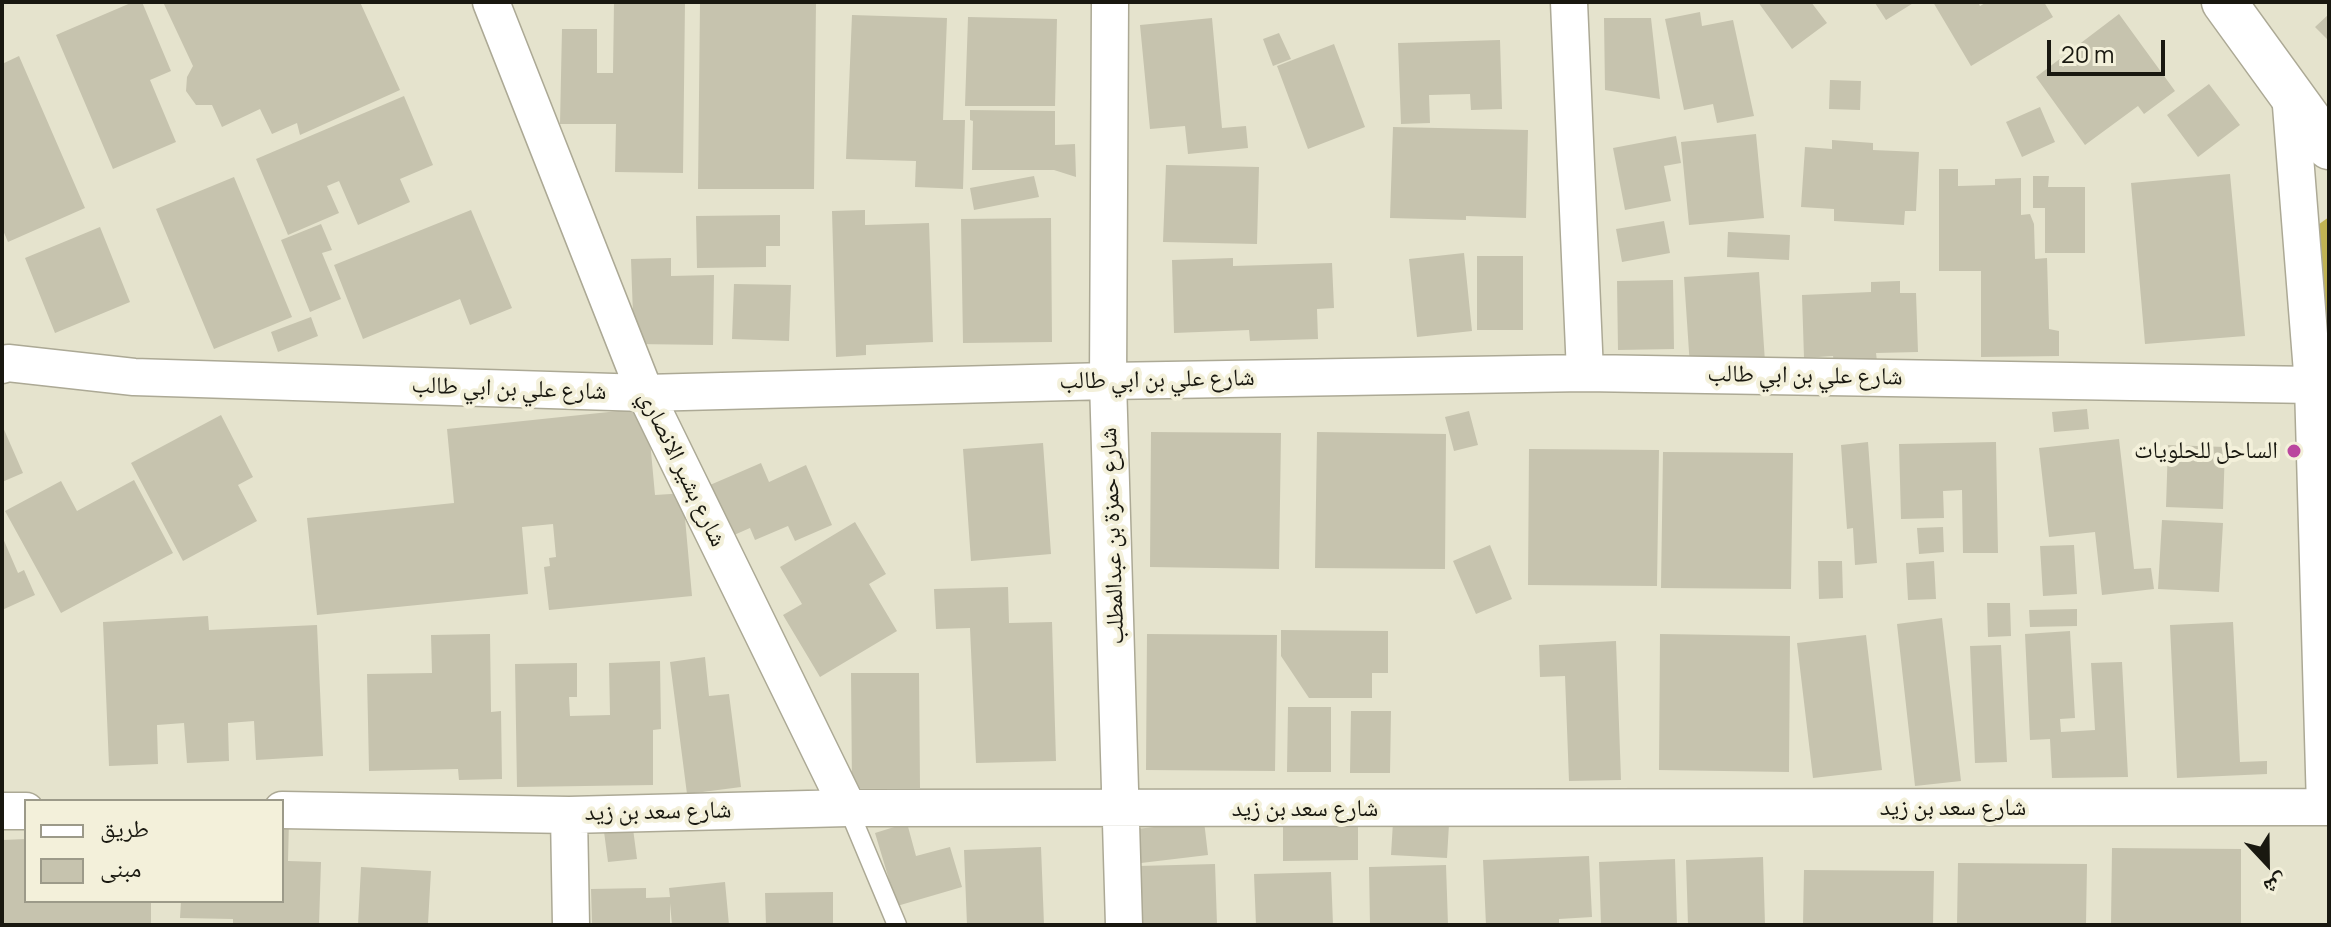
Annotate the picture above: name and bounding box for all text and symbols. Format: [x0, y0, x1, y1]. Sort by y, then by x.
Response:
scale bar [2051, 24, 2169, 74]
text: 20 m [2061, 37, 2114, 70]
street label: شارع علي بن ابي طالب [1707, 360, 1903, 392]
street label: شارع علي بن ابي طالب [1059, 364, 1255, 396]
street label: شارع علي بن ابي طالب [411, 371, 607, 407]
street label: شارع بشير الانصاري [632, 386, 732, 552]
street label: شارع حمزة بن عبدالمطلب [1095, 427, 1131, 645]
place label: الساحل للحلويات [2134, 437, 2278, 465]
marker: الساحل للحلويات [2285, 442, 2303, 460]
street label: شارع سعد بن زيد [1880, 794, 2026, 822]
street label: شارع سعد بن زيد [1232, 795, 1378, 823]
street label: شارع سعد بن زيد [584, 796, 732, 828]
legend [24, 799, 284, 903]
text: طريق [100, 811, 149, 844]
north arrow [2227, 823, 2307, 903]
text: مبنى [100, 851, 141, 884]
text: ش [2260, 867, 2292, 904]

